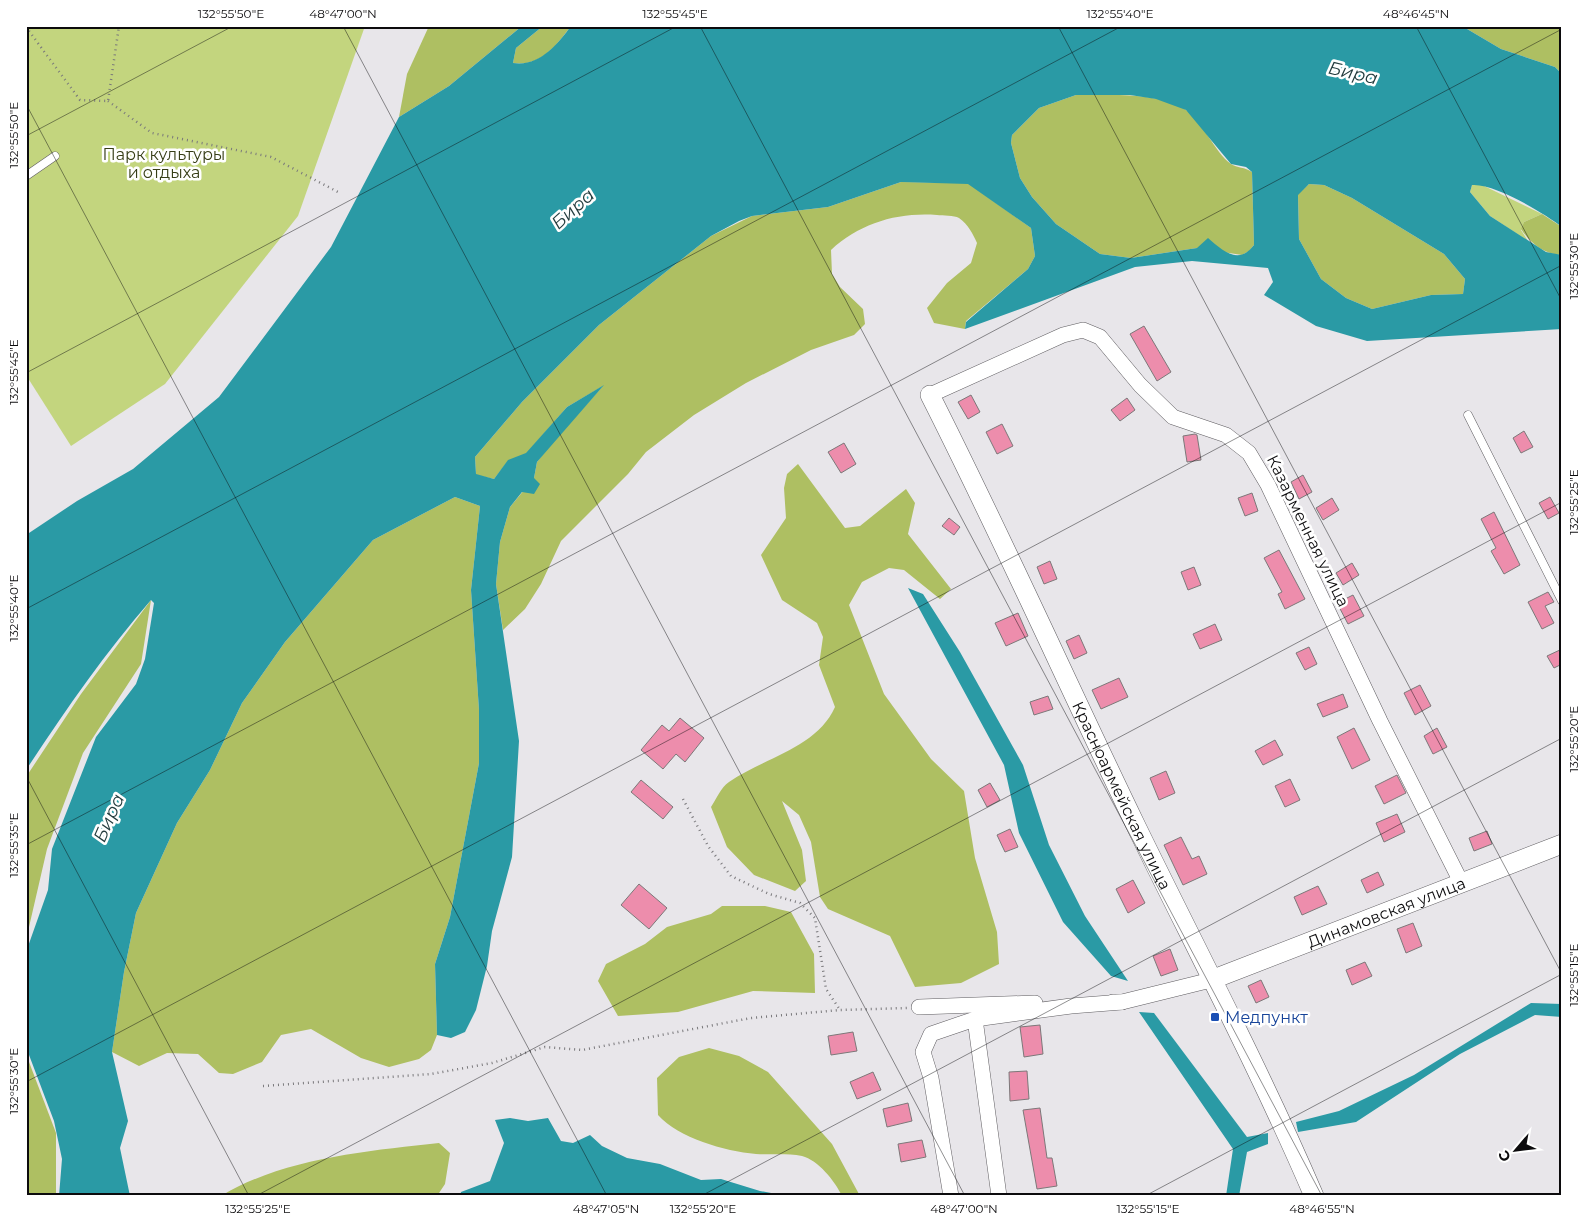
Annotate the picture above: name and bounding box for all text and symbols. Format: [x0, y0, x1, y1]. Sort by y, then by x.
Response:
text: 132°55'50"E [198, 6, 264, 21]
text: 48°47'00"N [309, 6, 377, 21]
text: 132°55'45"E [642, 6, 708, 21]
text: 132°55'40"E [1087, 6, 1153, 21]
text: 48°46'45"N [1383, 6, 1449, 21]
water label: Бира [1326, 57, 1380, 89]
text: 132°55'50"E [6, 102, 21, 168]
park label: Парк культуры и отдыха [103, 145, 225, 182]
water label: Бира [547, 184, 599, 234]
text: 132°55'30"E [1566, 233, 1581, 299]
text: 132°55'45"E [6, 339, 21, 405]
street label: Казарменная улица [1263, 452, 1353, 610]
text: 132°55'25"E [1566, 469, 1581, 535]
text: 132°55'40"E [6, 575, 21, 641]
street label: Красноармейская улица [1069, 698, 1175, 893]
text: 132°55'20"E [1566, 706, 1581, 772]
water label: Бира [89, 791, 129, 845]
text: 132°55'35"E [6, 812, 21, 878]
street label: Динамовская улица [1305, 873, 1468, 951]
text: 132°55'15"E [1566, 943, 1581, 1007]
place label: Медпункт [1225, 1008, 1308, 1027]
marker: Медпункт [1209, 1011, 1221, 1023]
text: 132°55'30"E [6, 1048, 21, 1114]
north arrow [1490, 1124, 1540, 1174]
text: С [1494, 1147, 1515, 1165]
text: 132°55'25"E [225, 1201, 291, 1216]
text: 48°47'05"N [573, 1201, 639, 1216]
text: 132°55'20"E [670, 1201, 736, 1216]
text: 48°47'00"N [930, 1201, 998, 1216]
text: 132°55'15"E [1116, 1201, 1180, 1216]
text: 48°46'55"N [1289, 1201, 1355, 1216]

